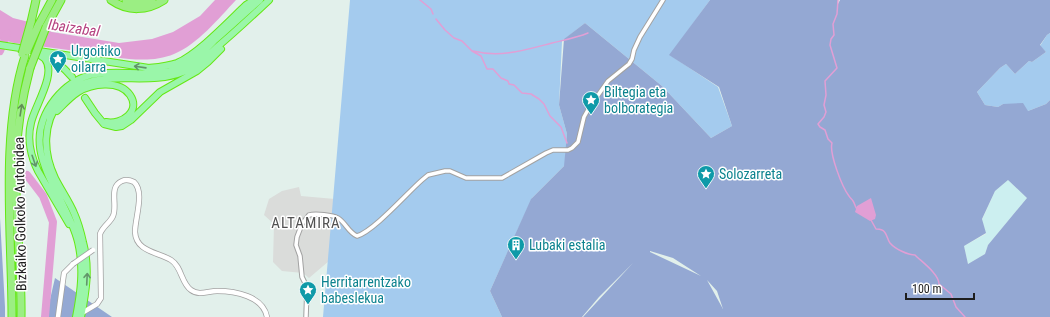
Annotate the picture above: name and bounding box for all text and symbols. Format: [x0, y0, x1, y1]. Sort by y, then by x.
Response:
water label: Ibaizabal [47, 15, 102, 41]
place label: Urgoitiko oilarra [71, 43, 121, 75]
place icon: Urgoitiko oilarra [48, 49, 68, 74]
one-way arrow [134, 63, 147, 70]
place label: Biltegia eta bolborategia [604, 84, 673, 116]
place icon: Biltegia eta bolborategia [581, 90, 601, 115]
one-way arrow [17, 104, 25, 117]
street label: Bizkaiko Golkoko Autobidea [11, 137, 29, 291]
one-way arrow [31, 155, 38, 168]
place icon: Solozarreta [696, 164, 716, 189]
place label: Solozarreta [719, 166, 782, 182]
district label: ALTAMIRA [271, 214, 341, 232]
building icon: Lubaki estalia [506, 235, 526, 260]
place label: Lubaki estalia [529, 237, 605, 253]
one-way arrow [83, 273, 91, 286]
place label: Herritarrentzako babeslekua [321, 274, 411, 306]
scale bar [906, 275, 974, 301]
place icon: Herritarrentzako babeslekua [298, 280, 318, 305]
text: 100 m [912, 282, 942, 296]

